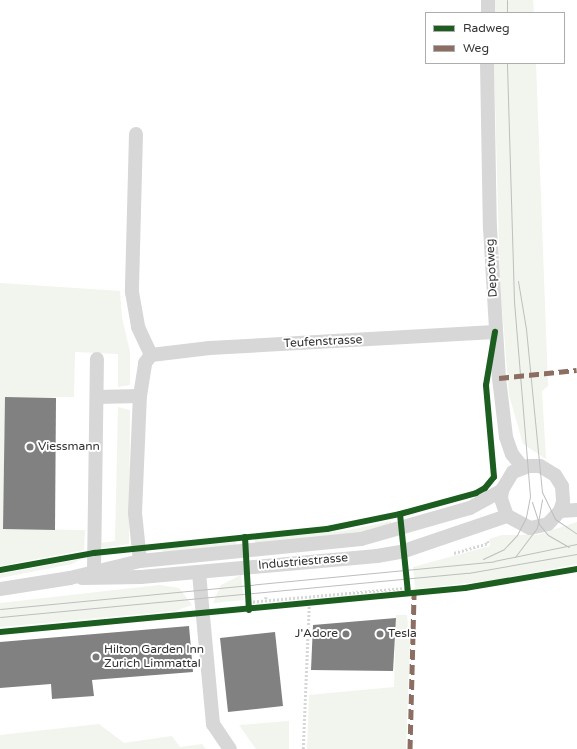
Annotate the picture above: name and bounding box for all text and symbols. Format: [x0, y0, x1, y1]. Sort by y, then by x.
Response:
legend [425, 12, 565, 64]
text: Radweg [463, 21, 510, 35]
text: Weg [463, 41, 489, 55]
street label: Depotweg [483, 238, 501, 298]
street label: Teufenstrasse [283, 333, 363, 351]
place label: Viessmann [38, 440, 100, 454]
marker: Viessmann [25, 442, 35, 452]
street label: Industriestrasse [257, 551, 349, 573]
place label: J'Adore [295, 627, 338, 641]
place label: Tesla [388, 627, 417, 641]
marker: J'Adore [341, 629, 351, 639]
marker: Tesla [375, 629, 385, 639]
place label: Hilton Garden Inn Zurich Limmattal [104, 643, 204, 671]
marker: Hilton Garden Inn Zurich Limmattal [91, 652, 101, 662]

